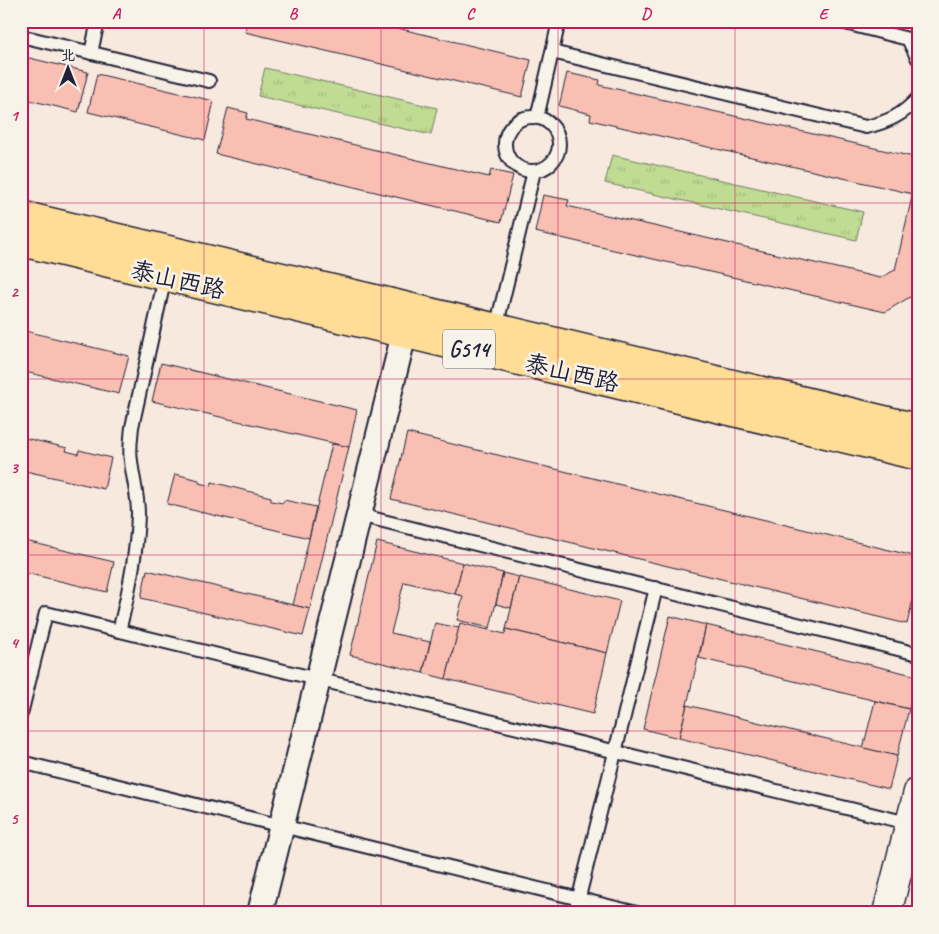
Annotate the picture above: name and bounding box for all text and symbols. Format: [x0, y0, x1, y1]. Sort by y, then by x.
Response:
text: A [112, 4, 122, 24]
text: B [289, 4, 299, 24]
text: C [466, 4, 476, 24]
text: D [641, 4, 652, 24]
text: E [819, 4, 830, 24]
north arrow [42, 42, 92, 92]
text: 北 [61, 47, 75, 64]
text: 1 [10, 106, 19, 126]
street label: 泰山西路 [128, 255, 228, 305]
text: 2 [10, 282, 19, 302]
road number: G514 [443, 329, 495, 368]
street label: 泰山西路 [522, 348, 622, 398]
text: 3 [10, 458, 19, 478]
text: 4 [10, 633, 19, 653]
text: 5 [11, 809, 20, 829]

